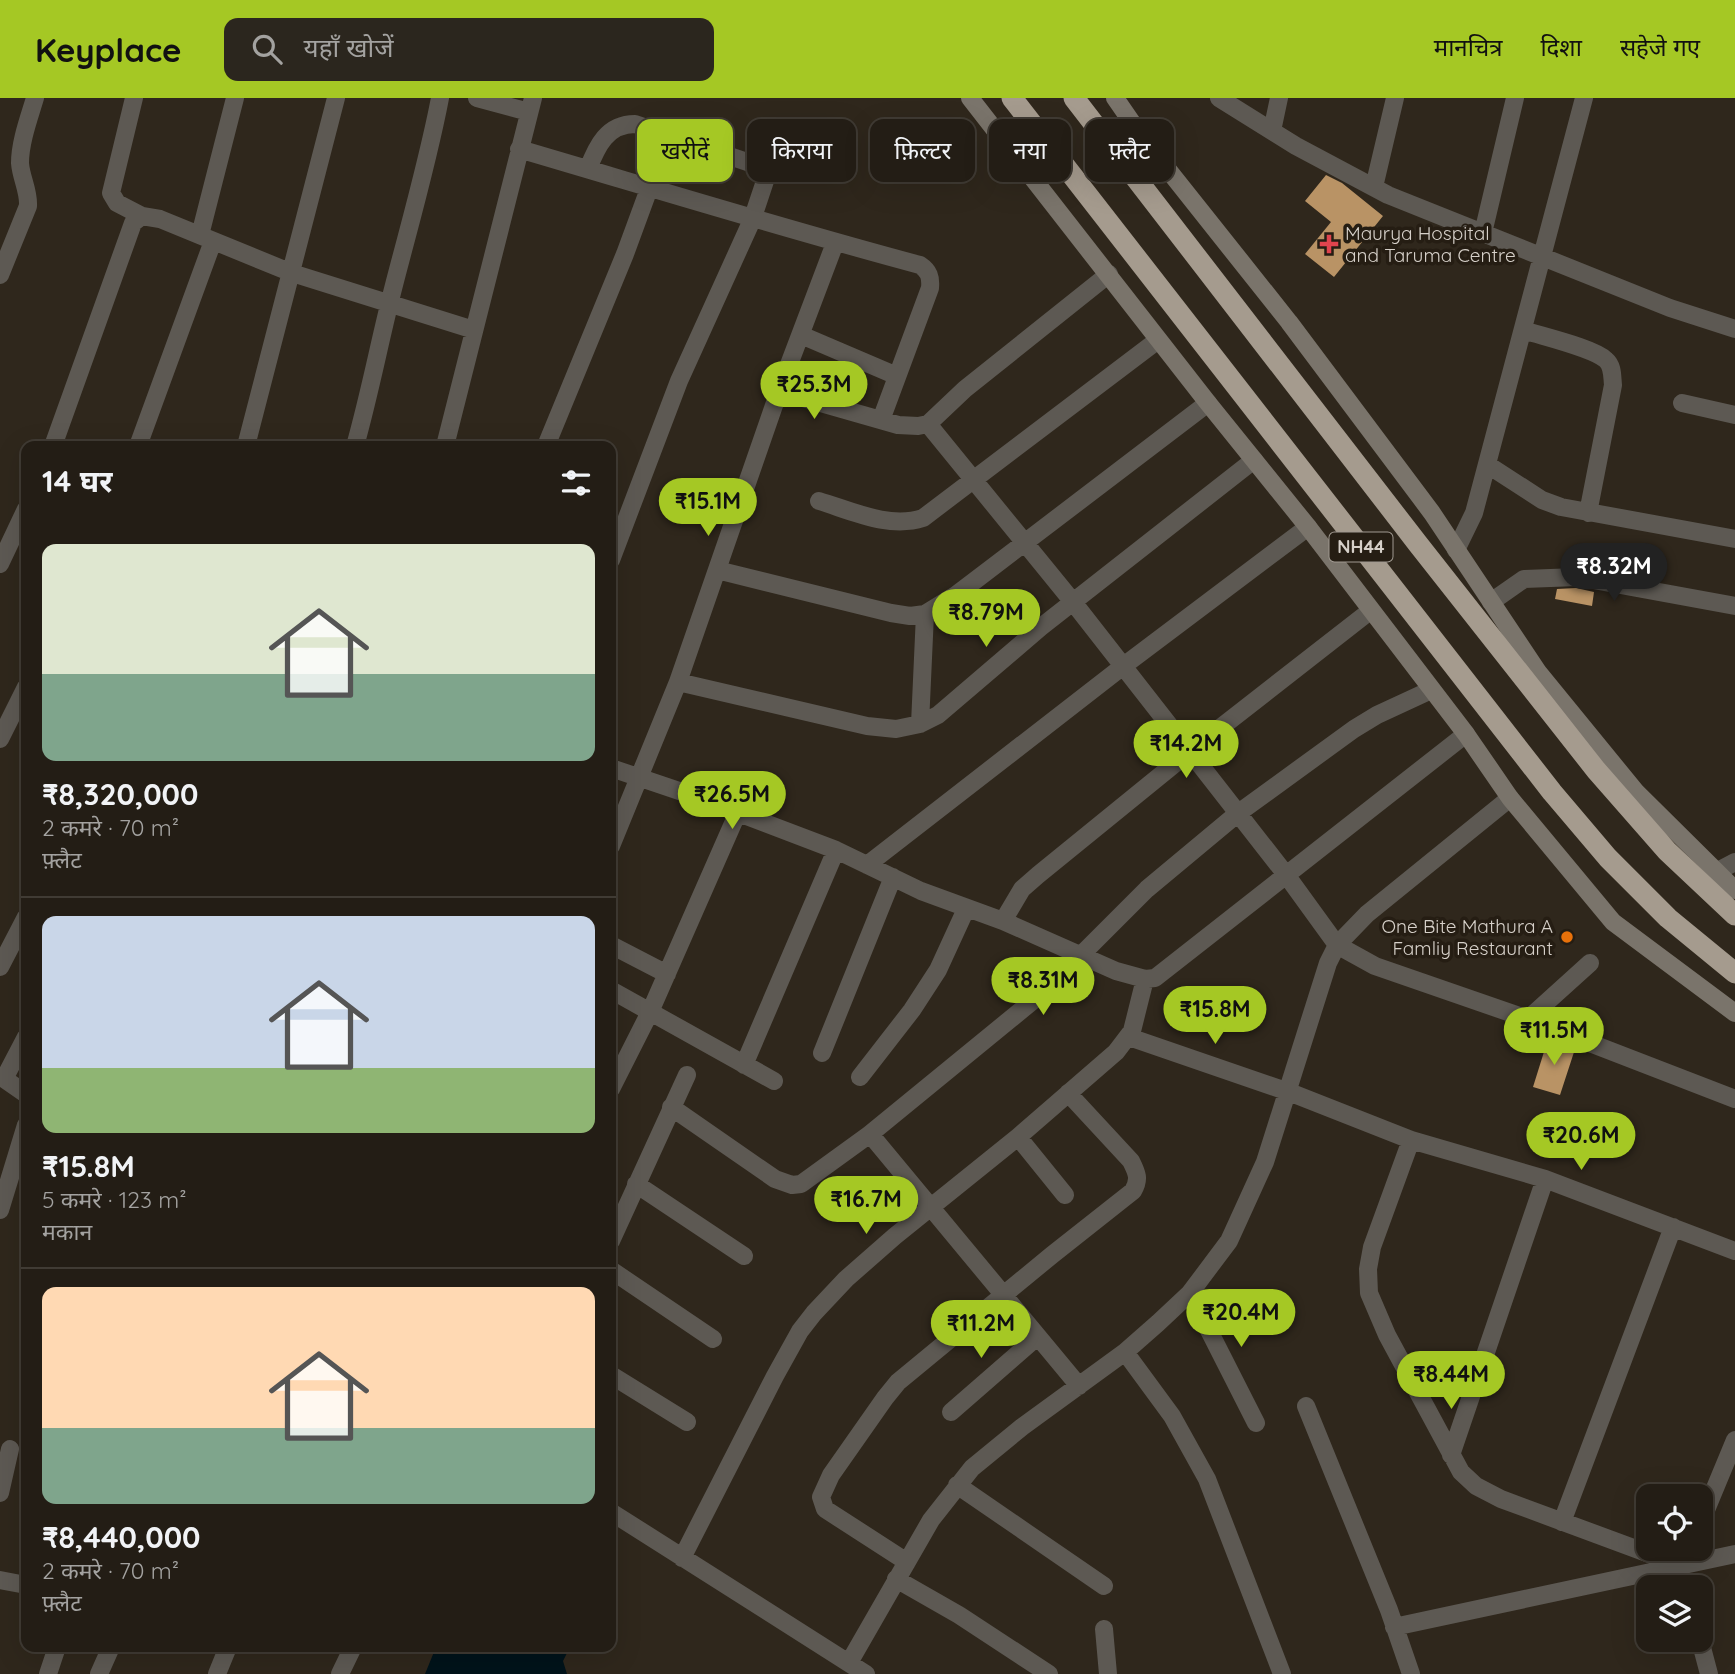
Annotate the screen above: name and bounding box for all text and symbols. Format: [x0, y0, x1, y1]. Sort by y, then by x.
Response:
search box [224, 18, 714, 81]
text: Keyplace [35, 29, 182, 70]
icon: search [248, 30, 286, 68]
text: यहाँ खोजें [304, 31, 394, 64]
text: मानचित्र [1434, 32, 1502, 62]
text: दिशा [1540, 32, 1582, 62]
text: सहेजे गए [1620, 32, 1700, 62]
chip: खरीदें [637, 119, 733, 182]
chip: किराया [747, 119, 856, 182]
chip: फ़िल्टर [870, 119, 975, 182]
chip: नया [989, 119, 1071, 182]
chip: फ़्लैट [1085, 119, 1174, 182]
place label: Maurya Hospital and Taruma Centre [1345, 221, 1516, 267]
marker: Maurya Hospital and Taruma Centre [1319, 234, 1339, 254]
pin: ₹25.3M [757, 362, 871, 421]
text: ₹25.3M [776, 369, 852, 398]
text: 14 घर [42, 462, 112, 500]
icon: filters [557, 464, 595, 502]
pin: ₹15.1M [651, 478, 765, 538]
text: ₹15.1M [675, 486, 741, 515]
road number: NH44 [1330, 532, 1392, 561]
pin: ₹8.32M [1557, 544, 1671, 603]
text: ₹8.32M [1576, 551, 1652, 580]
pin: ₹8.79M [929, 589, 1043, 649]
icon: home [256, 590, 382, 716]
text: ₹8.79M [948, 597, 1024, 626]
pin: ₹14.2M [1129, 720, 1243, 780]
text: ₹14.2M [1150, 728, 1222, 757]
pin: ₹26.5M [675, 772, 789, 831]
text: ₹8,320,000 [42, 775, 198, 813]
text: ₹26.5M [694, 779, 770, 808]
text: 2 कमरे · 70 m² [42, 813, 179, 842]
text: फ़्लैट [42, 845, 82, 874]
place label: One Bite Mathura A Famliy Restaurant [1381, 914, 1553, 960]
marker: One Bite Mathura A Famliy Restaurant [1559, 929, 1575, 945]
pin: ₹8.31M [986, 958, 1100, 1017]
icon: home [256, 962, 382, 1088]
text: ₹8.31M [1007, 965, 1079, 994]
pin: ₹15.8M [1158, 986, 1272, 1046]
text: ₹15.8M [1179, 994, 1251, 1023]
pin: ₹11.5M [1497, 1007, 1611, 1067]
text: ₹11.5M [1520, 1015, 1588, 1044]
pin: ₹20.6M [1524, 1112, 1638, 1172]
text: ₹20.6M [1542, 1120, 1620, 1149]
text: ₹15.8M [42, 1147, 135, 1185]
pin: ₹16.7M [809, 1176, 923, 1236]
text: ₹16.7M [830, 1184, 902, 1213]
text: 5 कमरे · 123 m² [42, 1185, 187, 1214]
text: मकान [42, 1217, 92, 1246]
pin: ₹20.4M [1184, 1290, 1298, 1349]
text: ₹20.4M [1202, 1297, 1280, 1326]
pin: ₹11.2M [924, 1300, 1038, 1360]
text: ₹11.2M [947, 1308, 1015, 1337]
icon: home [256, 1333, 382, 1459]
pin: ₹8.44M [1394, 1352, 1508, 1411]
text: ₹8.44M [1413, 1359, 1489, 1388]
map controls [1636, 1484, 1713, 1652]
button: locate [1636, 1484, 1713, 1561]
text: ₹8,440,000 [42, 1518, 201, 1556]
text: 2 कमरे · 70 m² [42, 1556, 179, 1585]
button: layers [1636, 1575, 1713, 1652]
text: फ़्लैट [42, 1588, 82, 1617]

